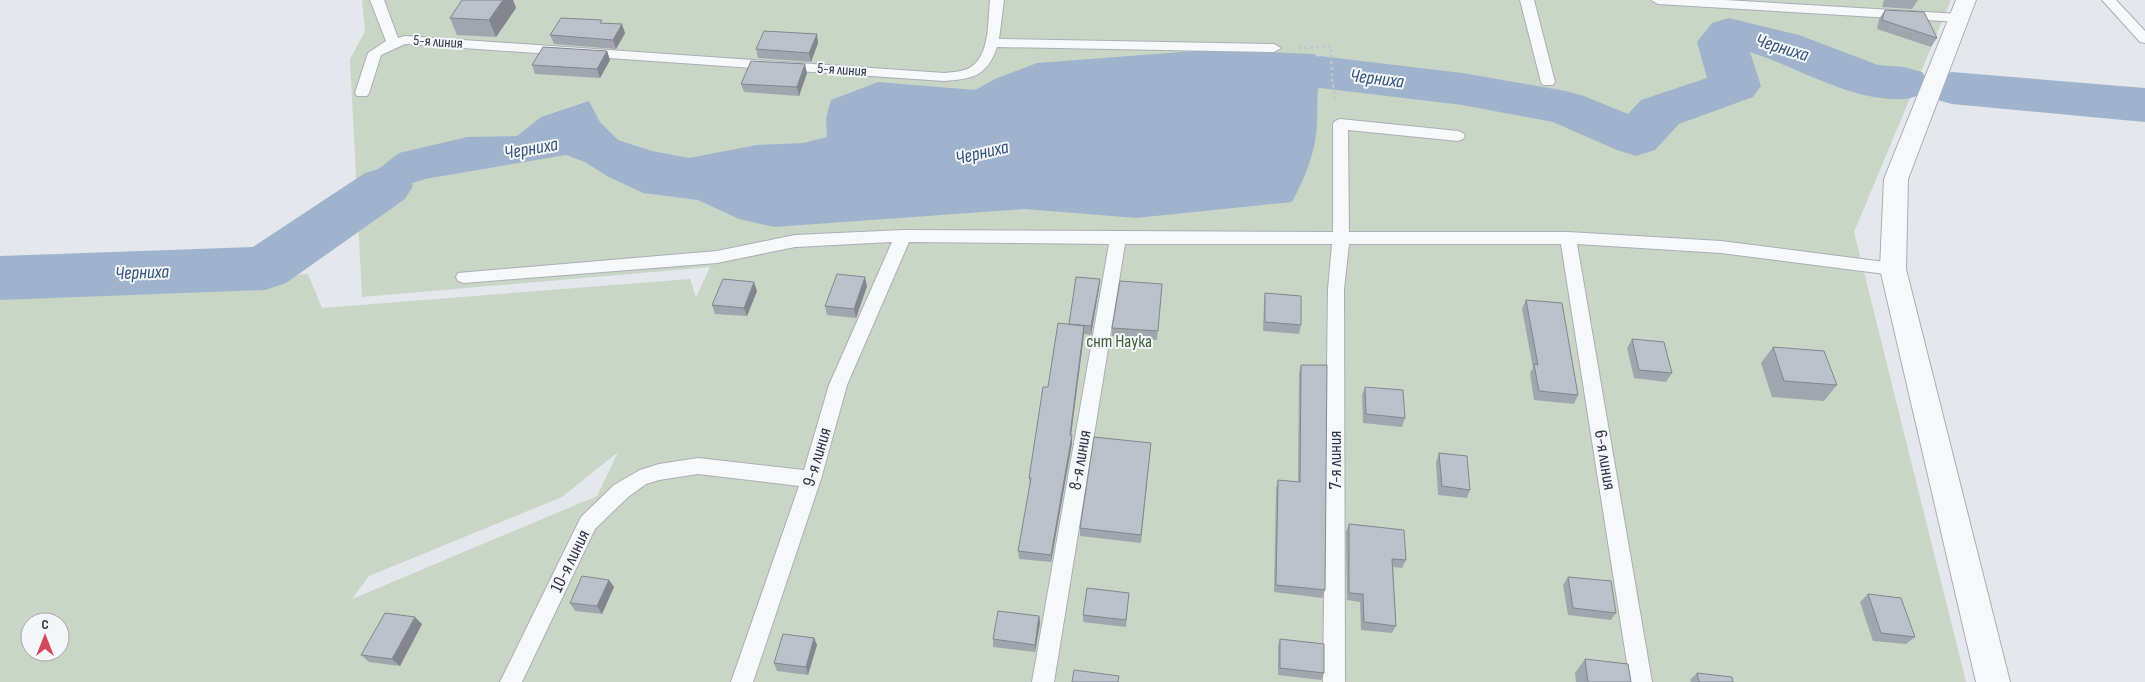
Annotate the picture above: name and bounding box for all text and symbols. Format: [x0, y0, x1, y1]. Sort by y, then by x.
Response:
water label: Черниха [1753, 29, 1812, 67]
street label: 5-я линия [413, 31, 464, 53]
street label: 5-я линия [817, 59, 868, 81]
water label: Черниха [1349, 64, 1406, 94]
water label: Черниха [502, 133, 560, 165]
water label: Черниха [953, 136, 1011, 170]
water label: Черниха [115, 261, 170, 285]
park label: снт Наука [1086, 331, 1152, 352]
street label: 9-я линия [798, 425, 836, 489]
street label: 8-я линия [1064, 428, 1096, 492]
street label: 6-я линия [1590, 429, 1620, 491]
street label: 7-я линия [1325, 431, 1346, 489]
street label: 10-я линия [546, 526, 594, 596]
north arrow [20, 612, 70, 662]
text: С [41, 616, 49, 633]

